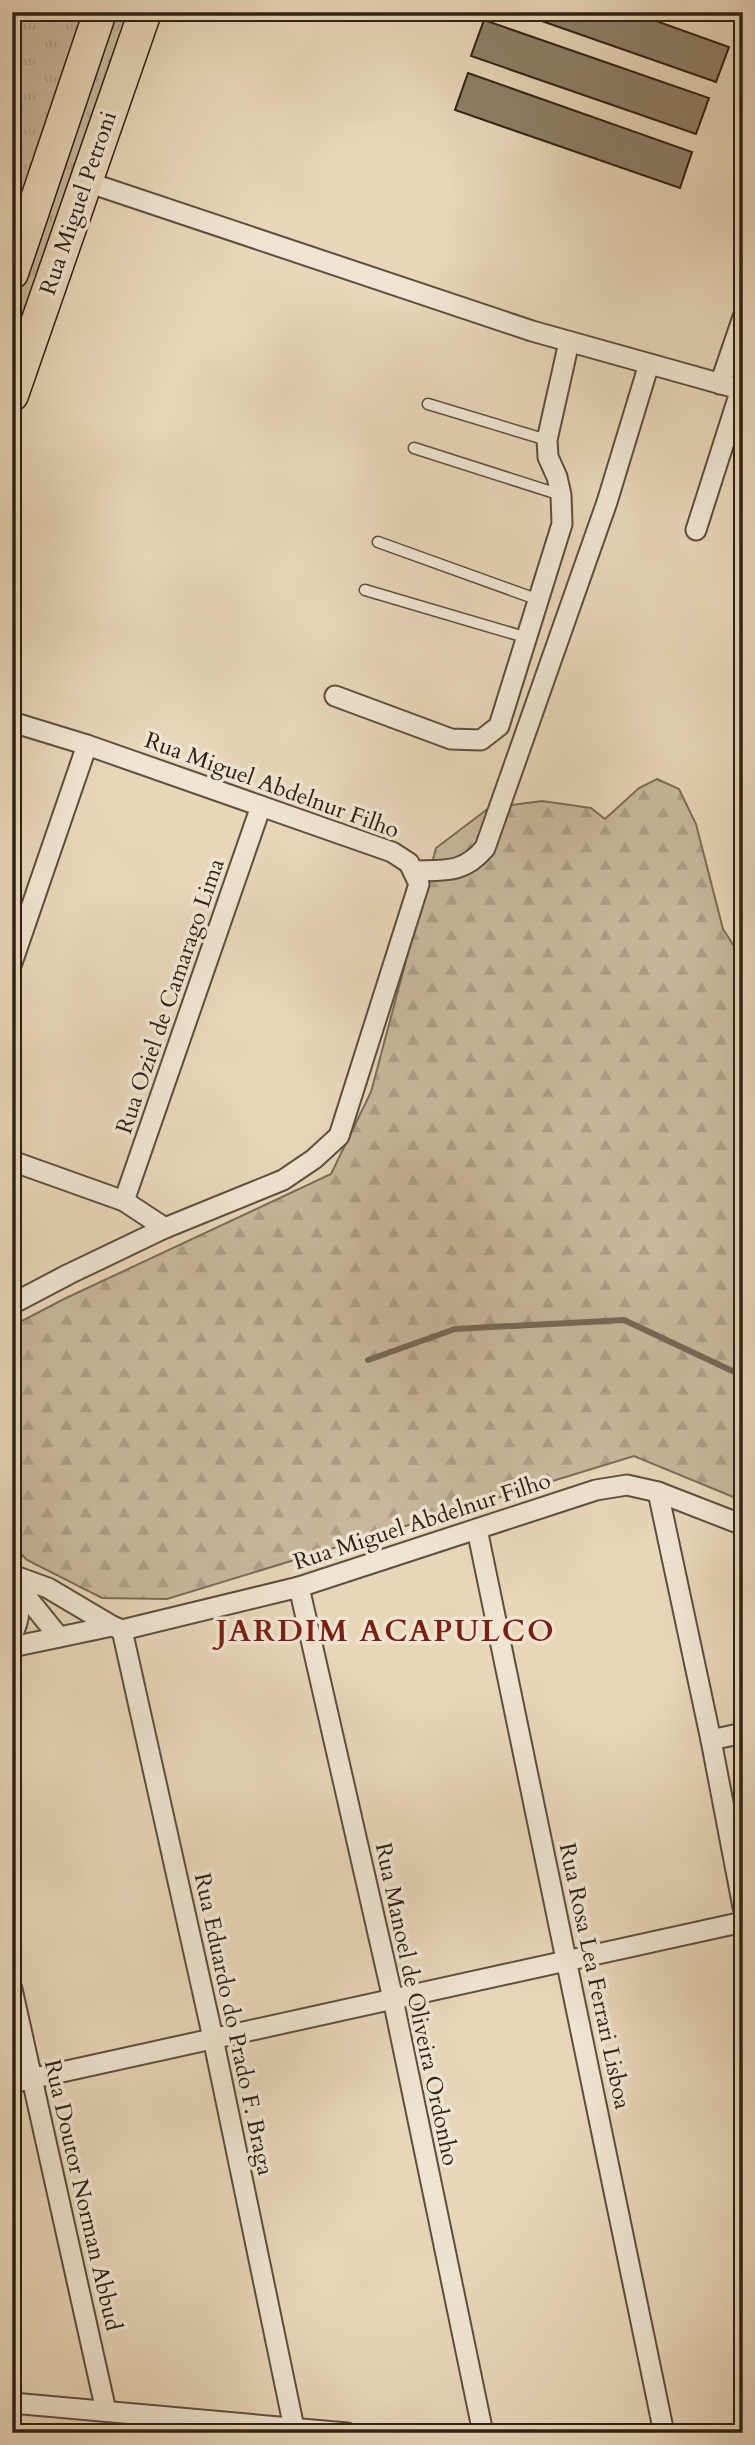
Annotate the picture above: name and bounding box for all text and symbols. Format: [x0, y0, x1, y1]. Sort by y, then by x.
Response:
street label: Rua Miguel Petroni [32, 107, 124, 299]
street label: Rua Miguel Abdelnur Filho [140, 724, 404, 846]
street label: Rua Oziel de Camarago Lima [108, 854, 232, 1138]
street label: Rua Miguel Abdelnur Filho [289, 1465, 555, 1577]
district label: JARDIM ACAPULCO [212, 1611, 556, 1652]
street label: Rua Manoel de Oliveira Ordonho [368, 1840, 466, 2168]
street label: Rua Rosa Lea Ferrari Lisboa [552, 1840, 638, 2112]
street label: Rua Eduardo do Prado F. Braga [187, 1870, 281, 2178]
street label: Rua Doutor Norman Abbud [37, 2056, 130, 2334]

